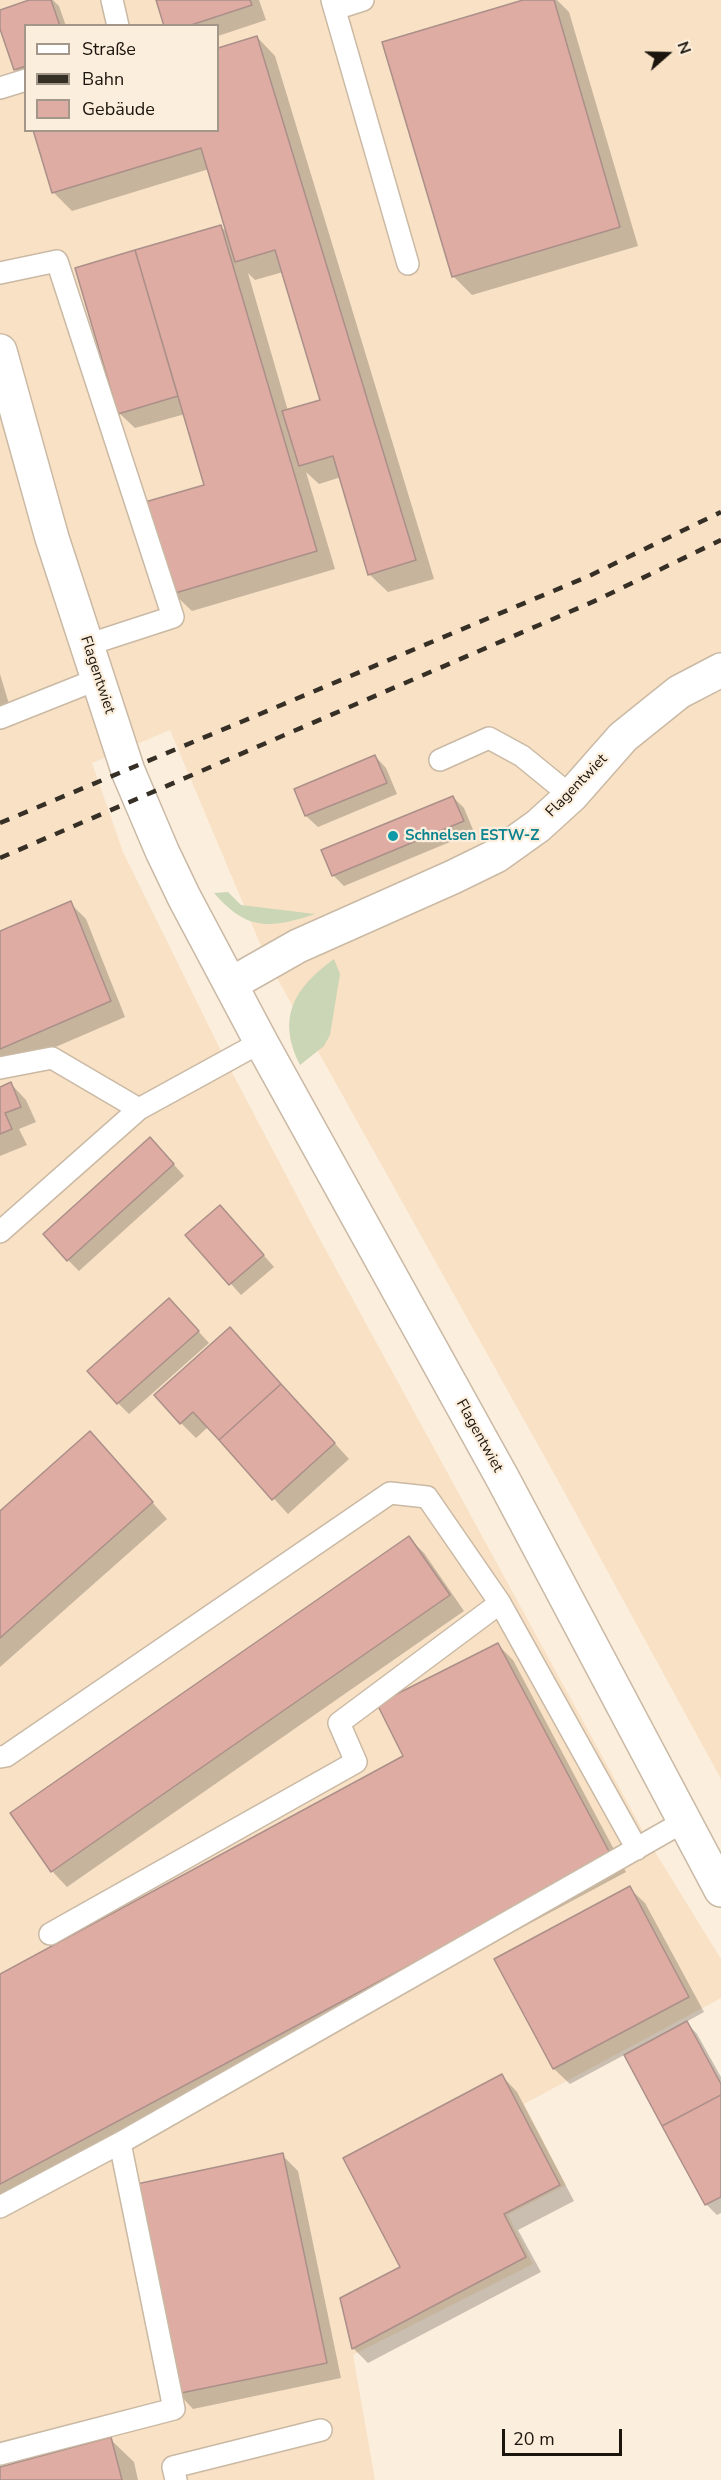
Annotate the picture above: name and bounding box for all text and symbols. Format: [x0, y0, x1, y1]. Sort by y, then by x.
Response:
legend [24, 24, 219, 132]
north arrow [637, 24, 697, 84]
text: Straße [82, 37, 136, 61]
text: N [672, 38, 696, 57]
text: Bahn [82, 67, 124, 91]
text: Gebäude [82, 97, 155, 121]
street label: Flagentwiet [76, 634, 118, 716]
street label: Flagentwiet [543, 751, 611, 821]
place label: Schnelsen ESTW-Z [405, 827, 539, 845]
marker: Schnelsen ESTW-Z [386, 829, 400, 843]
street label: Flagentwiet [452, 1396, 506, 1476]
scale bar [505, 2417, 625, 2455]
text: 20 m [513, 2427, 555, 2451]

